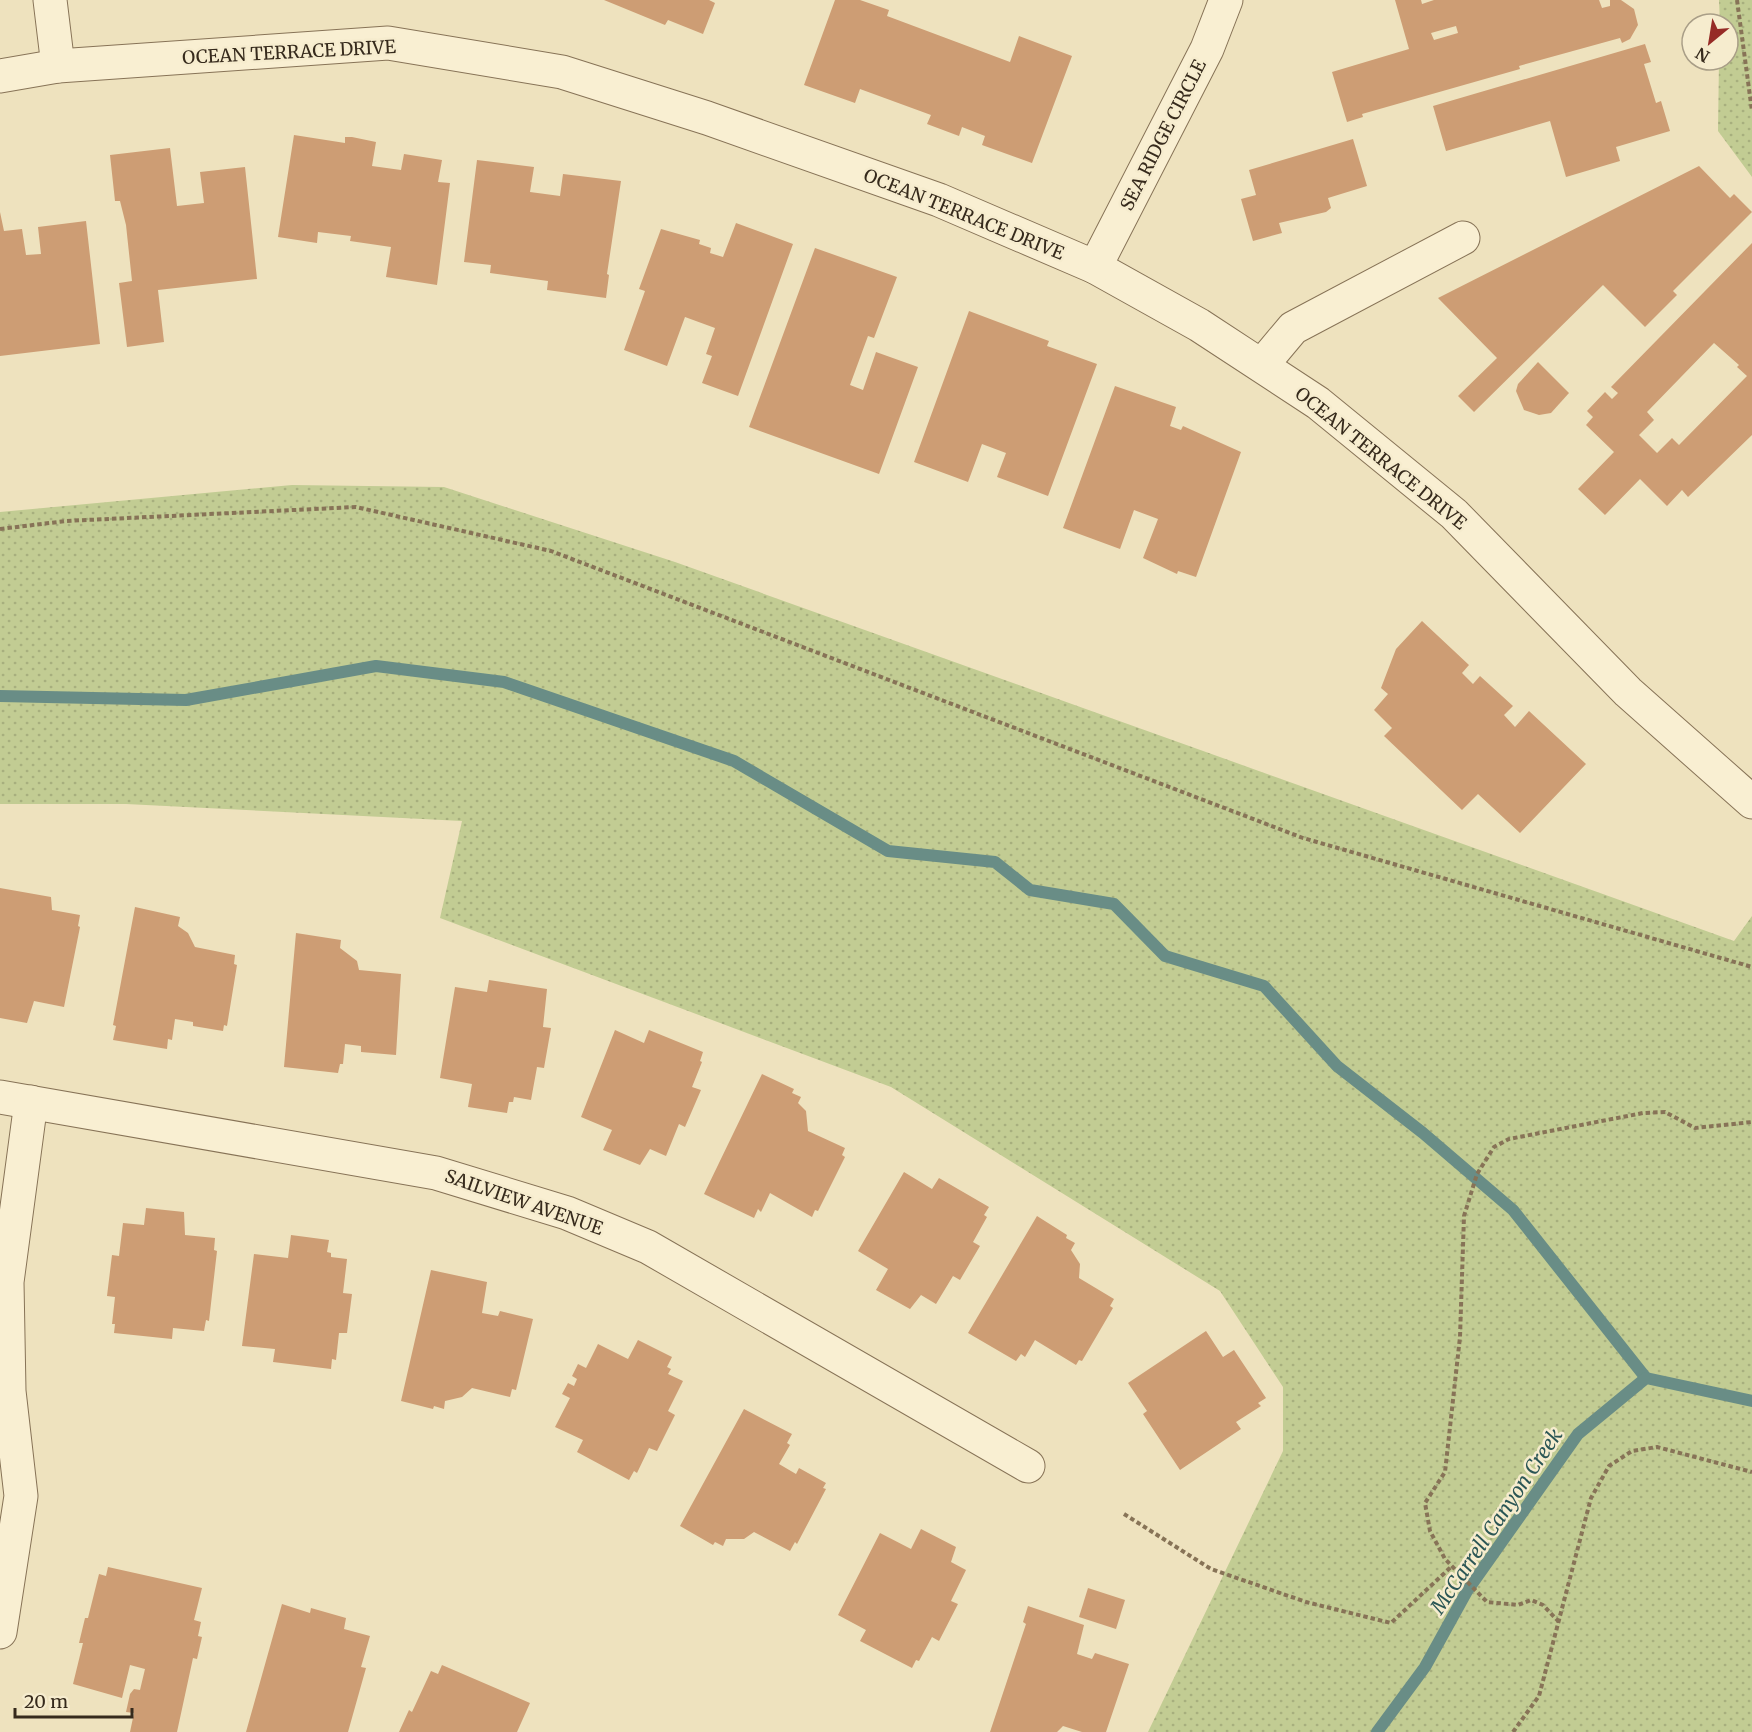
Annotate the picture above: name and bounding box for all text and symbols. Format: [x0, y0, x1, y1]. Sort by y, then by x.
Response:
north arrow [1680, 12, 1740, 72]
street label: OCEAN TERRACE DRIVE [181, 35, 397, 69]
text: N [1692, 43, 1713, 67]
street label: SEA RIDGE CIRCLE [1115, 55, 1211, 214]
street label: OCEAN TERRACE DRIVE [860, 163, 1068, 265]
street label: OCEAN TERRACE DRIVE [1291, 382, 1472, 535]
street label: SAILVIEW AVENUE [442, 1164, 607, 1240]
water label: McCarrell Canyon Creek [1424, 1424, 1567, 1619]
scale bar [15, 1681, 132, 1719]
text: 20 m [24, 1690, 68, 1713]

